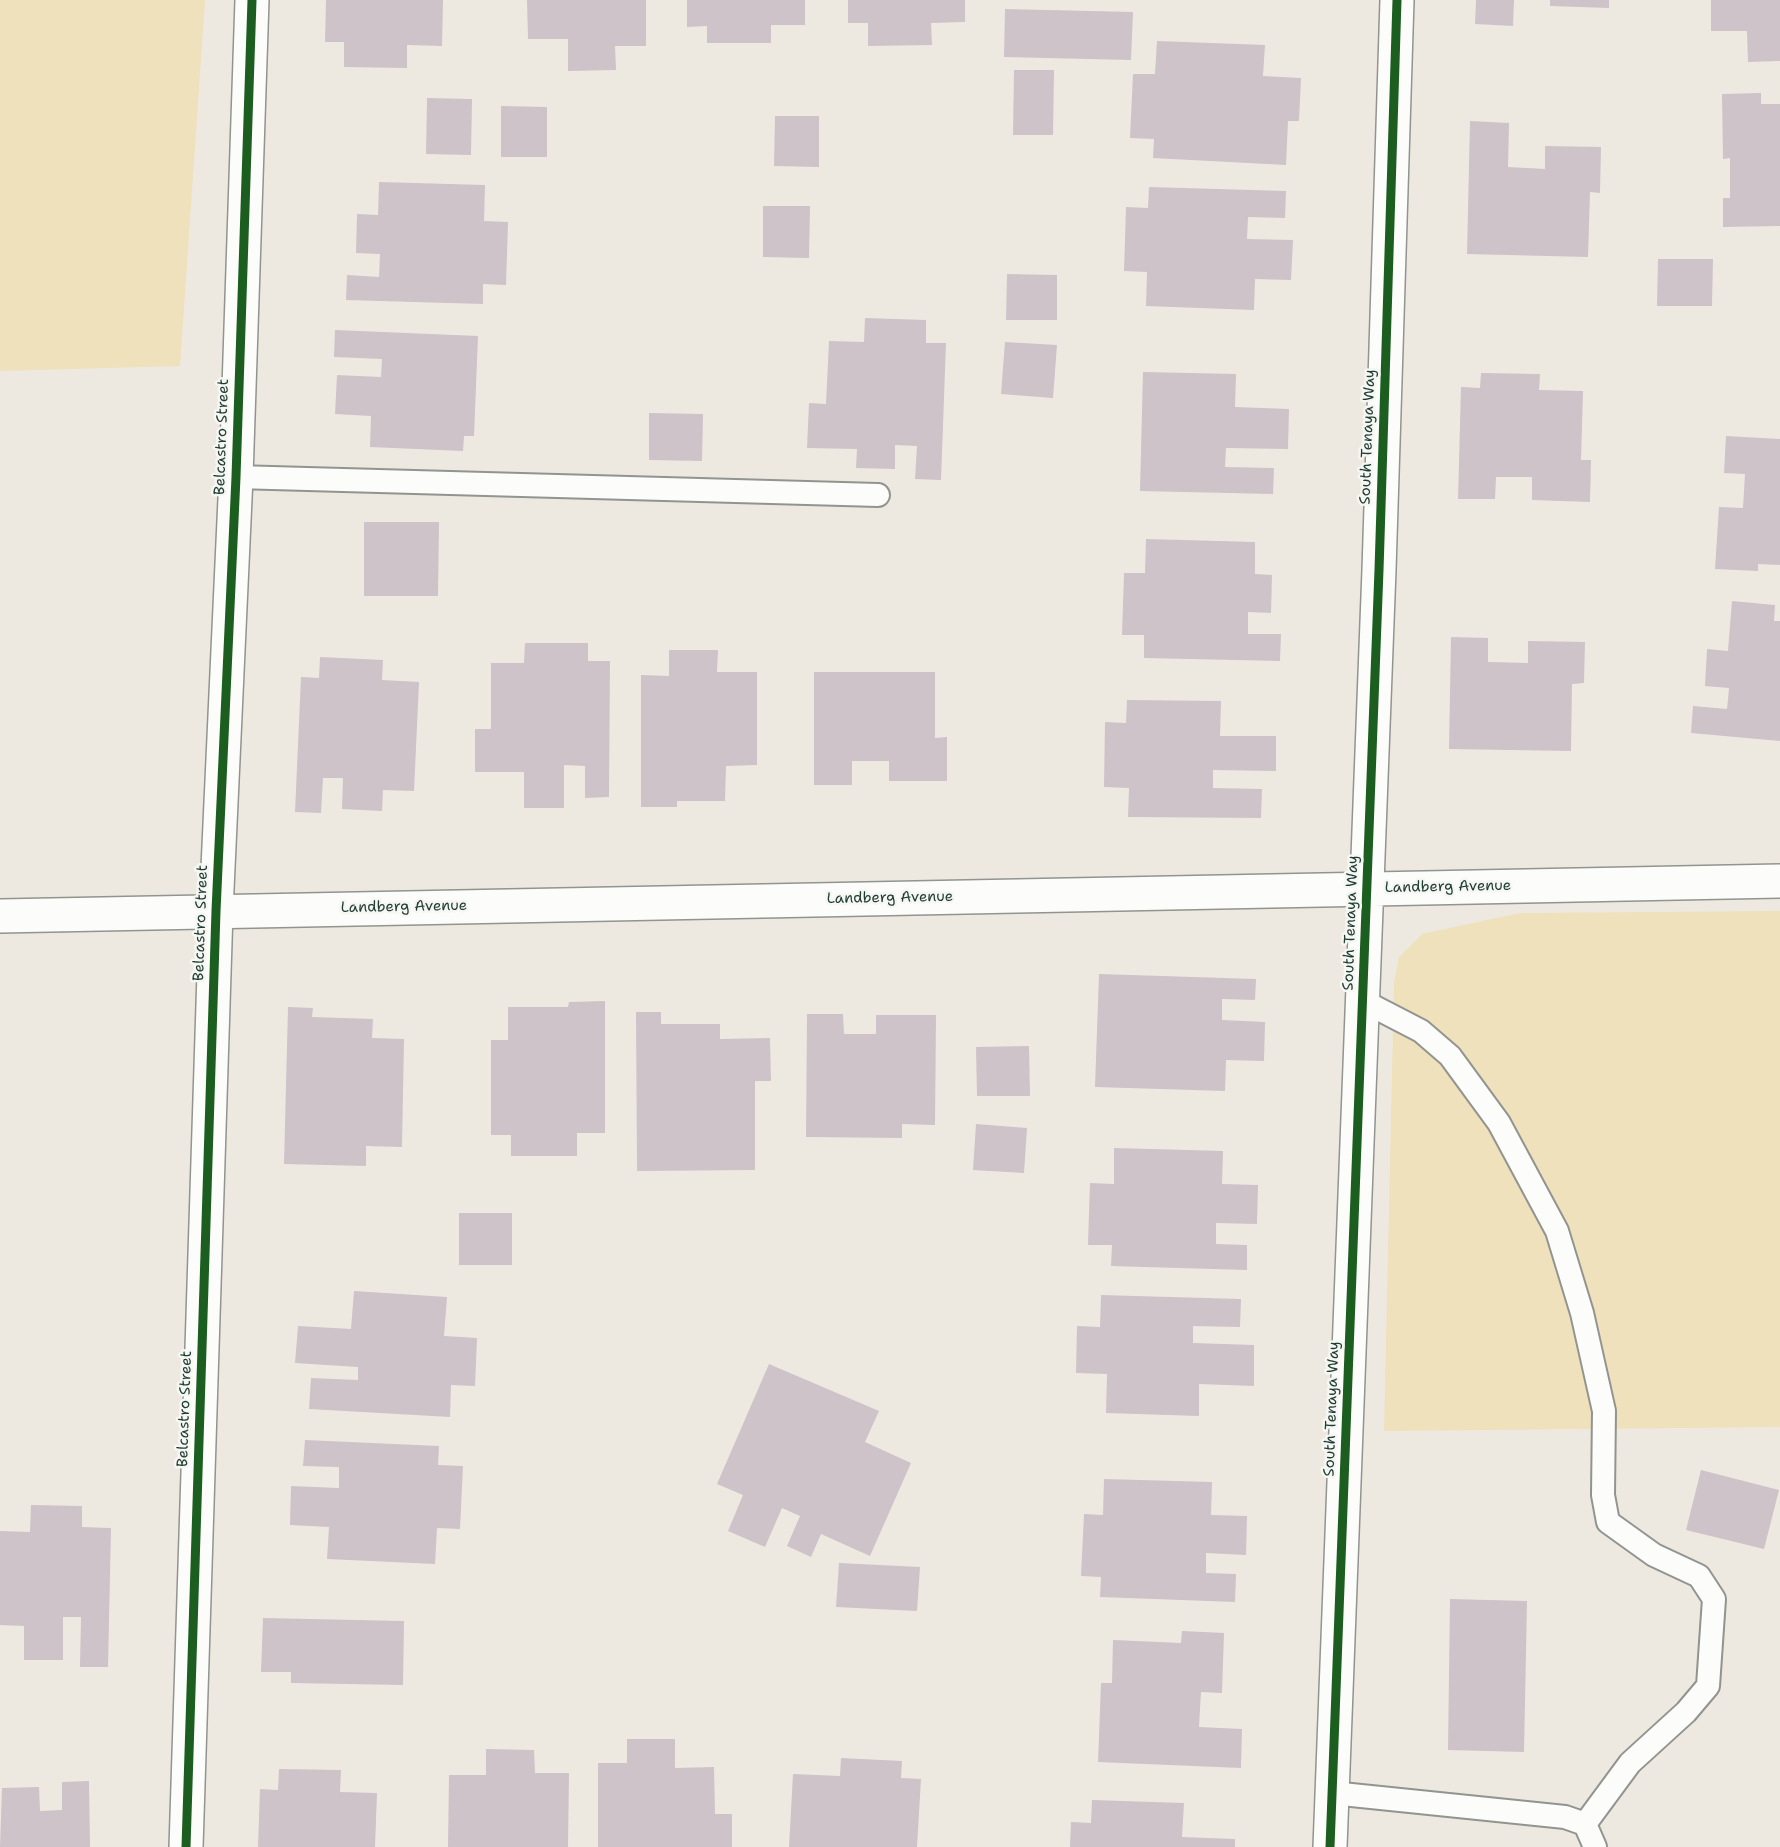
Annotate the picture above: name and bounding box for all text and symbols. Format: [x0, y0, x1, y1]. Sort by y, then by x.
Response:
street label: South Tenaya Way [1357, 369, 1379, 505]
street label: Belcastro Street [211, 379, 233, 495]
street label: South Tenaya Way [1340, 855, 1362, 991]
street label: Belcastro Street [190, 865, 212, 981]
street label: Landberg Avenue [1385, 877, 1511, 897]
street label: Landberg Avenue [827, 888, 953, 908]
street label: Landberg Avenue [341, 897, 467, 917]
street label: South Tenaya Way [1321, 1341, 1343, 1477]
street label: Belcastro Street [174, 1351, 196, 1467]

